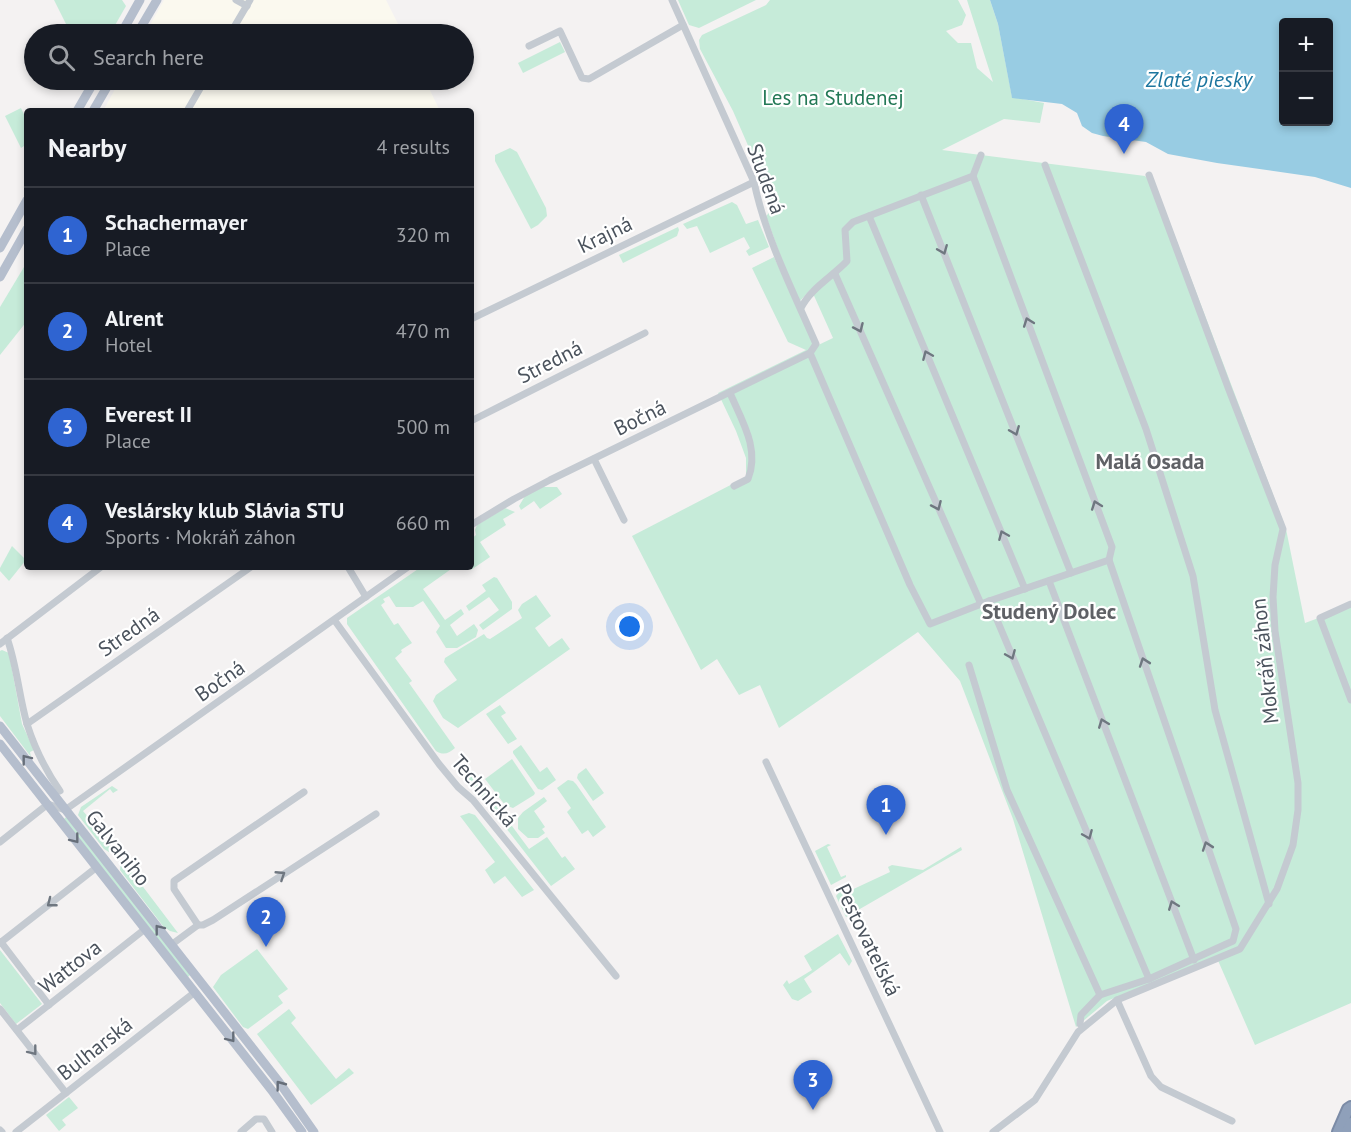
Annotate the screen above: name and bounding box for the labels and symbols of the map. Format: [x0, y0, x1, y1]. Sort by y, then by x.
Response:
water label: Zlaté piesky [1145, 65, 1254, 93]
park label: Les na Studenej [762, 84, 904, 111]
pin: 4 [1104, 104, 1144, 154]
street label: Studená [741, 140, 792, 218]
street label: Krajná [573, 210, 636, 259]
one-way arrow [936, 243, 948, 254]
one-way arrow [1022, 317, 1035, 328]
one-way arrow [851, 321, 863, 332]
street label: Stredná [513, 334, 587, 389]
one-way arrow [922, 350, 934, 361]
street label: Bočná [609, 393, 670, 442]
one-way arrow [1008, 425, 1020, 436]
district label: Malá Osada [1096, 447, 1205, 475]
one-way arrow [930, 500, 942, 511]
one-way arrow [1091, 500, 1103, 511]
one-way arrow [998, 530, 1010, 541]
district label: Studený Dolec [982, 597, 1117, 625]
street label: Mokráň záhon [1244, 597, 1285, 725]
street label: Stredná [93, 601, 165, 663]
your location [615, 612, 644, 641]
one-way arrow [1004, 649, 1016, 660]
street label: Bočná [189, 654, 250, 707]
one-way arrow [1138, 657, 1151, 667]
one-way arrow [1098, 718, 1111, 729]
street label: Technická [446, 749, 523, 833]
one-way arrow [22, 755, 33, 766]
pin: 1 [866, 786, 906, 835]
street label: Galvaniho [80, 804, 157, 891]
one-way arrow [1081, 828, 1093, 839]
one-way arrow [67, 833, 78, 844]
one-way arrow [1202, 841, 1215, 852]
one-way arrow [275, 871, 285, 883]
street label: Pestovateľská [830, 879, 907, 1000]
one-way arrow [46, 896, 57, 907]
pin: 2 [246, 898, 286, 947]
one-way arrow [1167, 901, 1180, 911]
one-way arrow [155, 925, 166, 936]
street label: Wattova [33, 934, 107, 1000]
street label: Bulharská [52, 1011, 138, 1086]
one-way arrow [223, 1031, 234, 1042]
one-way arrow [25, 1044, 36, 1055]
pin: 3 [794, 1060, 832, 1110]
one-way arrow [277, 1080, 288, 1091]

